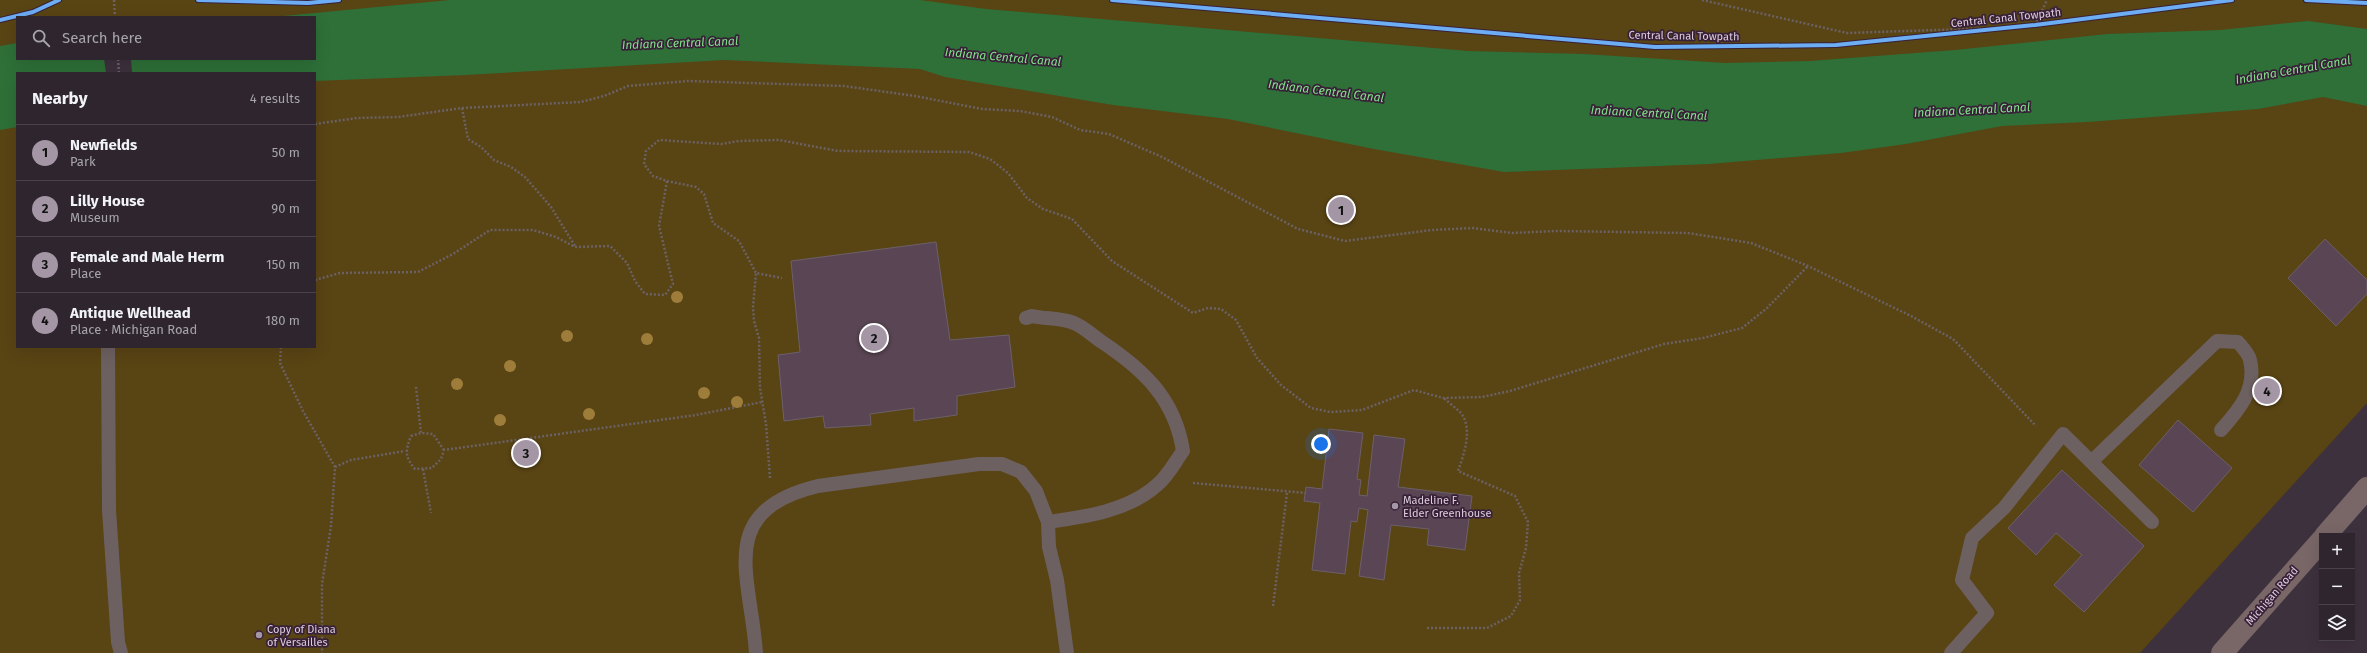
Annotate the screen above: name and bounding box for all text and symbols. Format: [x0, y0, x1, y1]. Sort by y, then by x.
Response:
street label: Central Canal Towpath [1950, 6, 2062, 30]
search box [16, 16, 316, 60]
icon: search [30, 27, 52, 49]
text: Search here [62, 29, 142, 47]
street label: Central Canal Towpath [1628, 29, 1740, 43]
water label: Indiana Central Canal [622, 34, 738, 52]
water label: Indiana Central Canal [944, 45, 1062, 69]
water label: Indiana Central Canal [2234, 53, 2352, 87]
water label: Indiana Central Canal [1267, 77, 1385, 105]
text: Nearby [32, 88, 87, 109]
text: 4 results [250, 91, 300, 106]
water label: Indiana Central Canal [1913, 100, 2031, 120]
water label: Indiana Central Canal [1590, 103, 1708, 123]
text: Newfields [70, 136, 137, 154]
text: 1 [42, 145, 48, 160]
text: 50 m [272, 145, 300, 160]
text: Park [70, 154, 96, 169]
text: Lilly House [70, 192, 145, 210]
pin: 1 [1328, 195, 1354, 225]
text: 2 [42, 201, 48, 216]
text: 90 m [271, 201, 300, 216]
text: Museum [70, 210, 120, 225]
text: Female and Male Herm [70, 248, 225, 266]
text: 3 [42, 257, 48, 272]
text: 150 m [266, 257, 300, 272]
text: Place [70, 266, 101, 281]
text: Antique Wellhead [70, 304, 191, 322]
text: 4 [41, 313, 49, 328]
text: 180 m [265, 313, 300, 328]
text: Place · Michigan Road [70, 322, 197, 337]
pin: 2 [861, 323, 887, 353]
pin: 4 [2254, 376, 2280, 406]
your location [1311, 434, 1331, 454]
pin: 3 [513, 438, 539, 468]
place label: Madeline F. Elder Greenhouse [1403, 494, 1491, 520]
marker: Madeline F. Elder Greenhouse [1390, 501, 1400, 511]
map controls [2319, 533, 2355, 641]
button: + [2319, 533, 2355, 569]
street label: Michigan Road [2243, 564, 2301, 628]
button: − [2319, 569, 2355, 605]
button: layers [2319, 605, 2355, 641]
place label: Copy of Diana of Versailles [267, 623, 336, 649]
marker: Copy of Diana of Versailles [254, 630, 264, 640]

